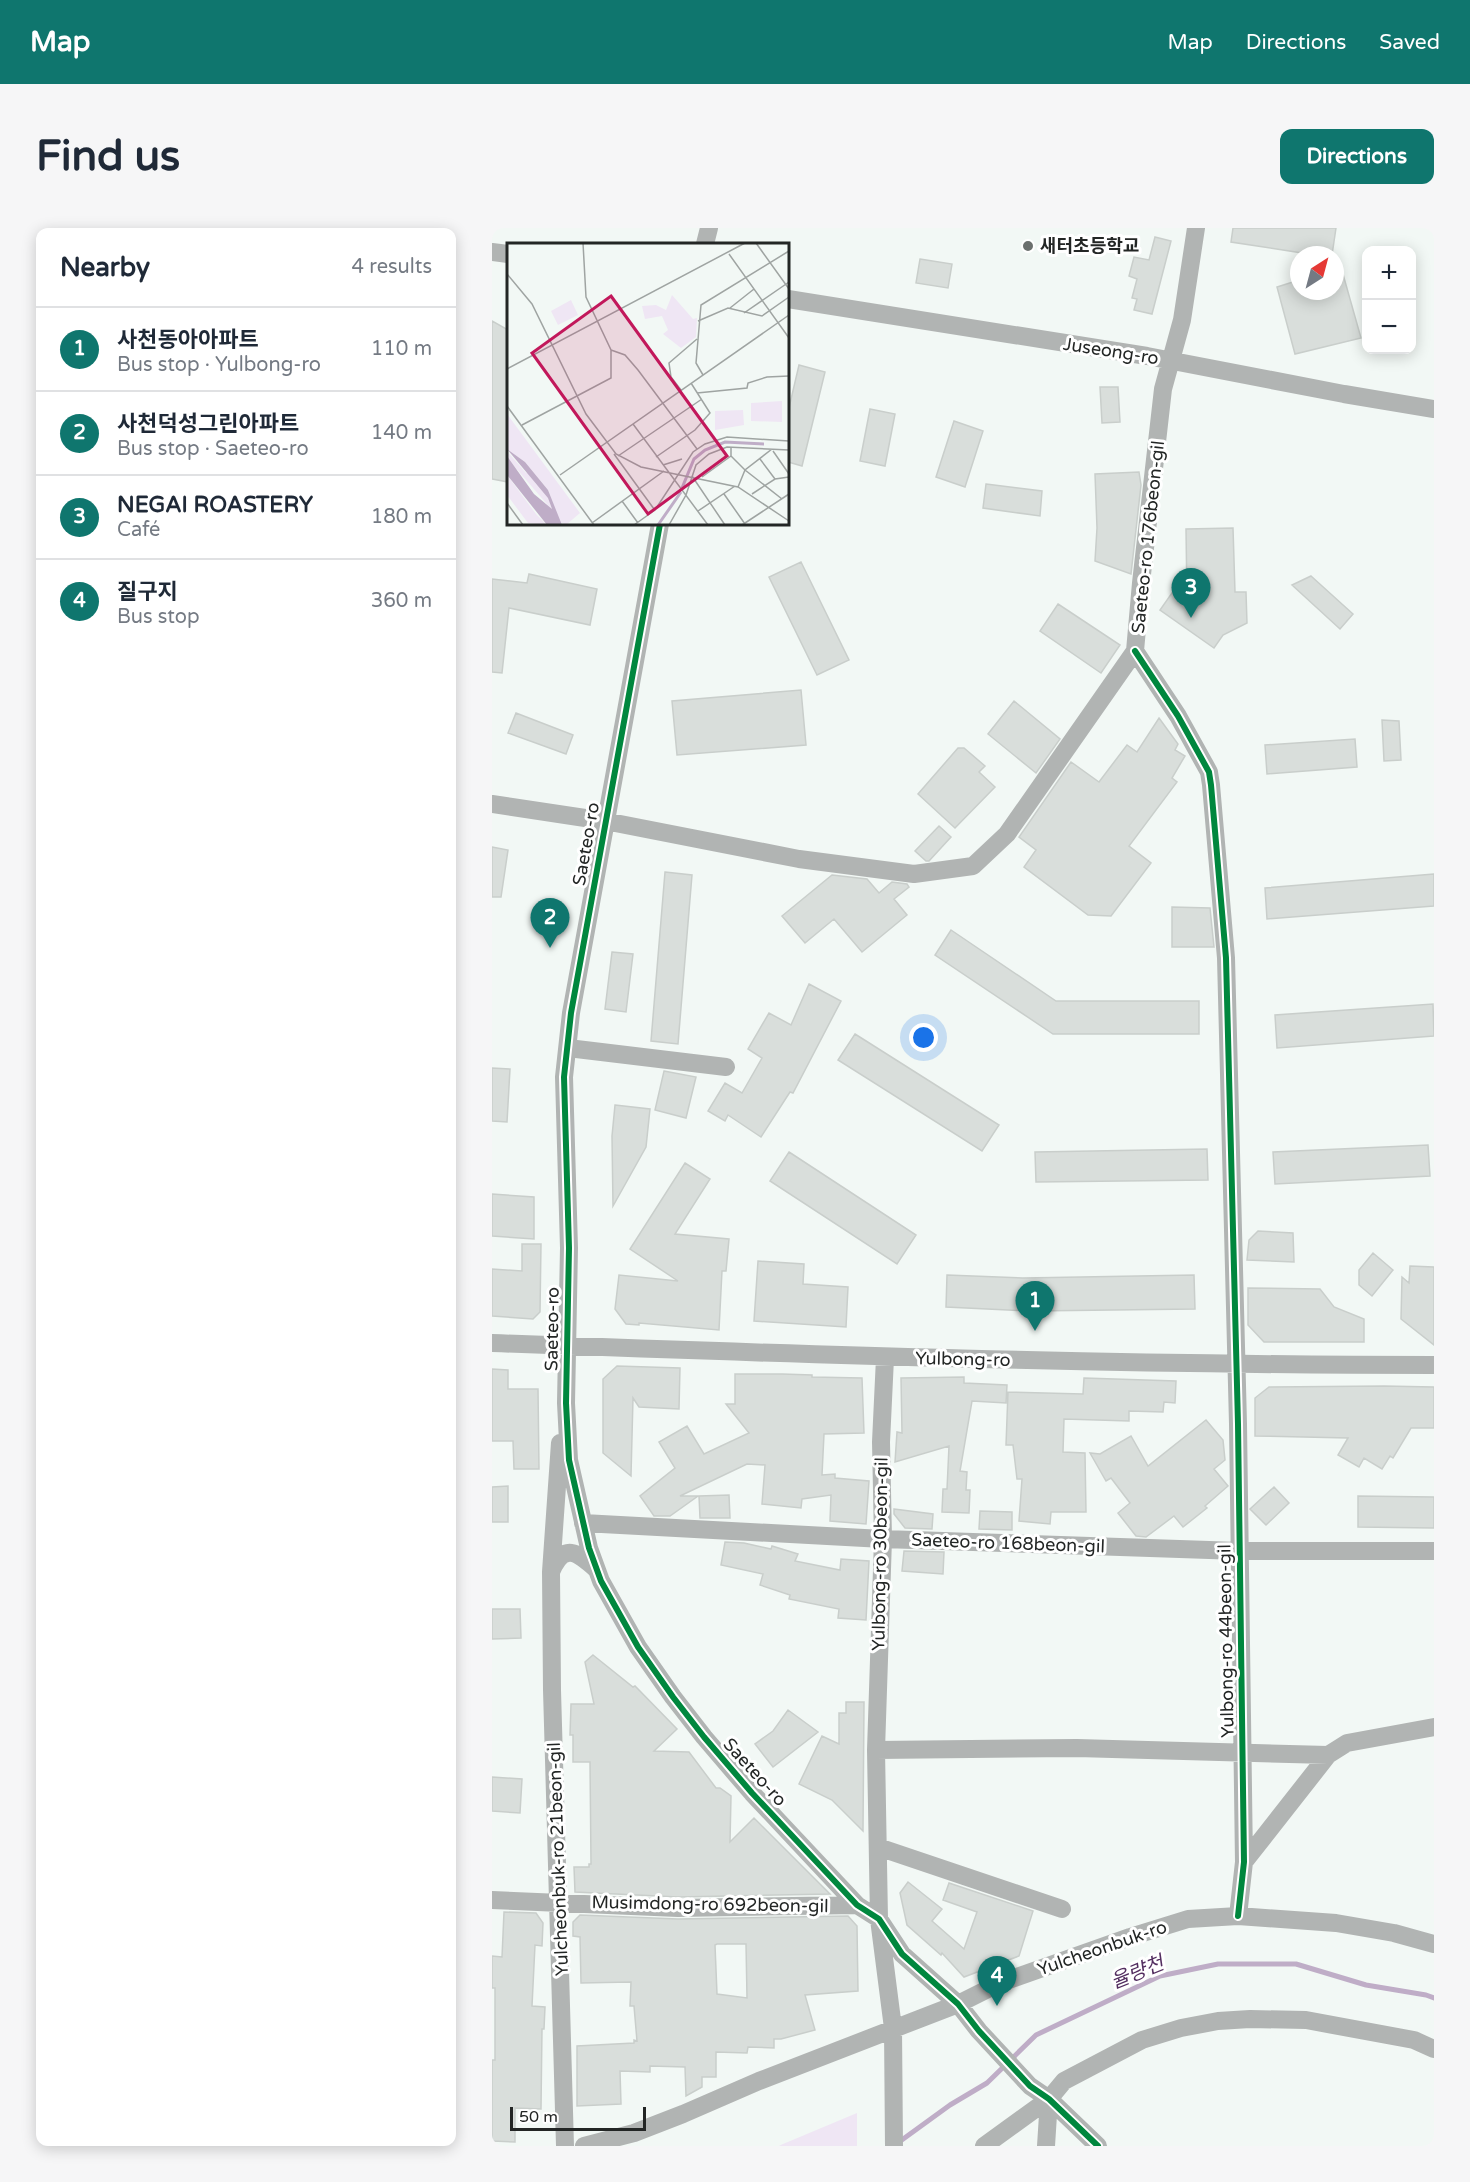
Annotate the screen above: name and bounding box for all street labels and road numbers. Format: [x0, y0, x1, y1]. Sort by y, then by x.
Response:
street label: Juseong-ro [1062, 333, 1160, 369]
street label: Saeteo-ro 176beon-gil [1127, 439, 1169, 635]
street label: Saeteo-ro [568, 801, 604, 887]
street label: Saeteo-ro [540, 1287, 564, 1371]
street label: Yulbong-ro [915, 1347, 1011, 1371]
street label: Yulbong-ro 30beon-gil [867, 1457, 893, 1651]
street label: Saeteo-ro 168beon-gil [911, 1529, 1105, 1557]
street label: Yulbong-ro 44beon-gil [1213, 1544, 1239, 1738]
street label: Saeteo-ro [719, 1733, 791, 1811]
street label: Yulcheonbuk-ro 21beon-gil [543, 1742, 573, 1976]
street label: Musimdong-ro 692beon-gil [591, 1891, 829, 1917]
street label: Yulcheonbuk-ro [1034, 1916, 1170, 1980]

